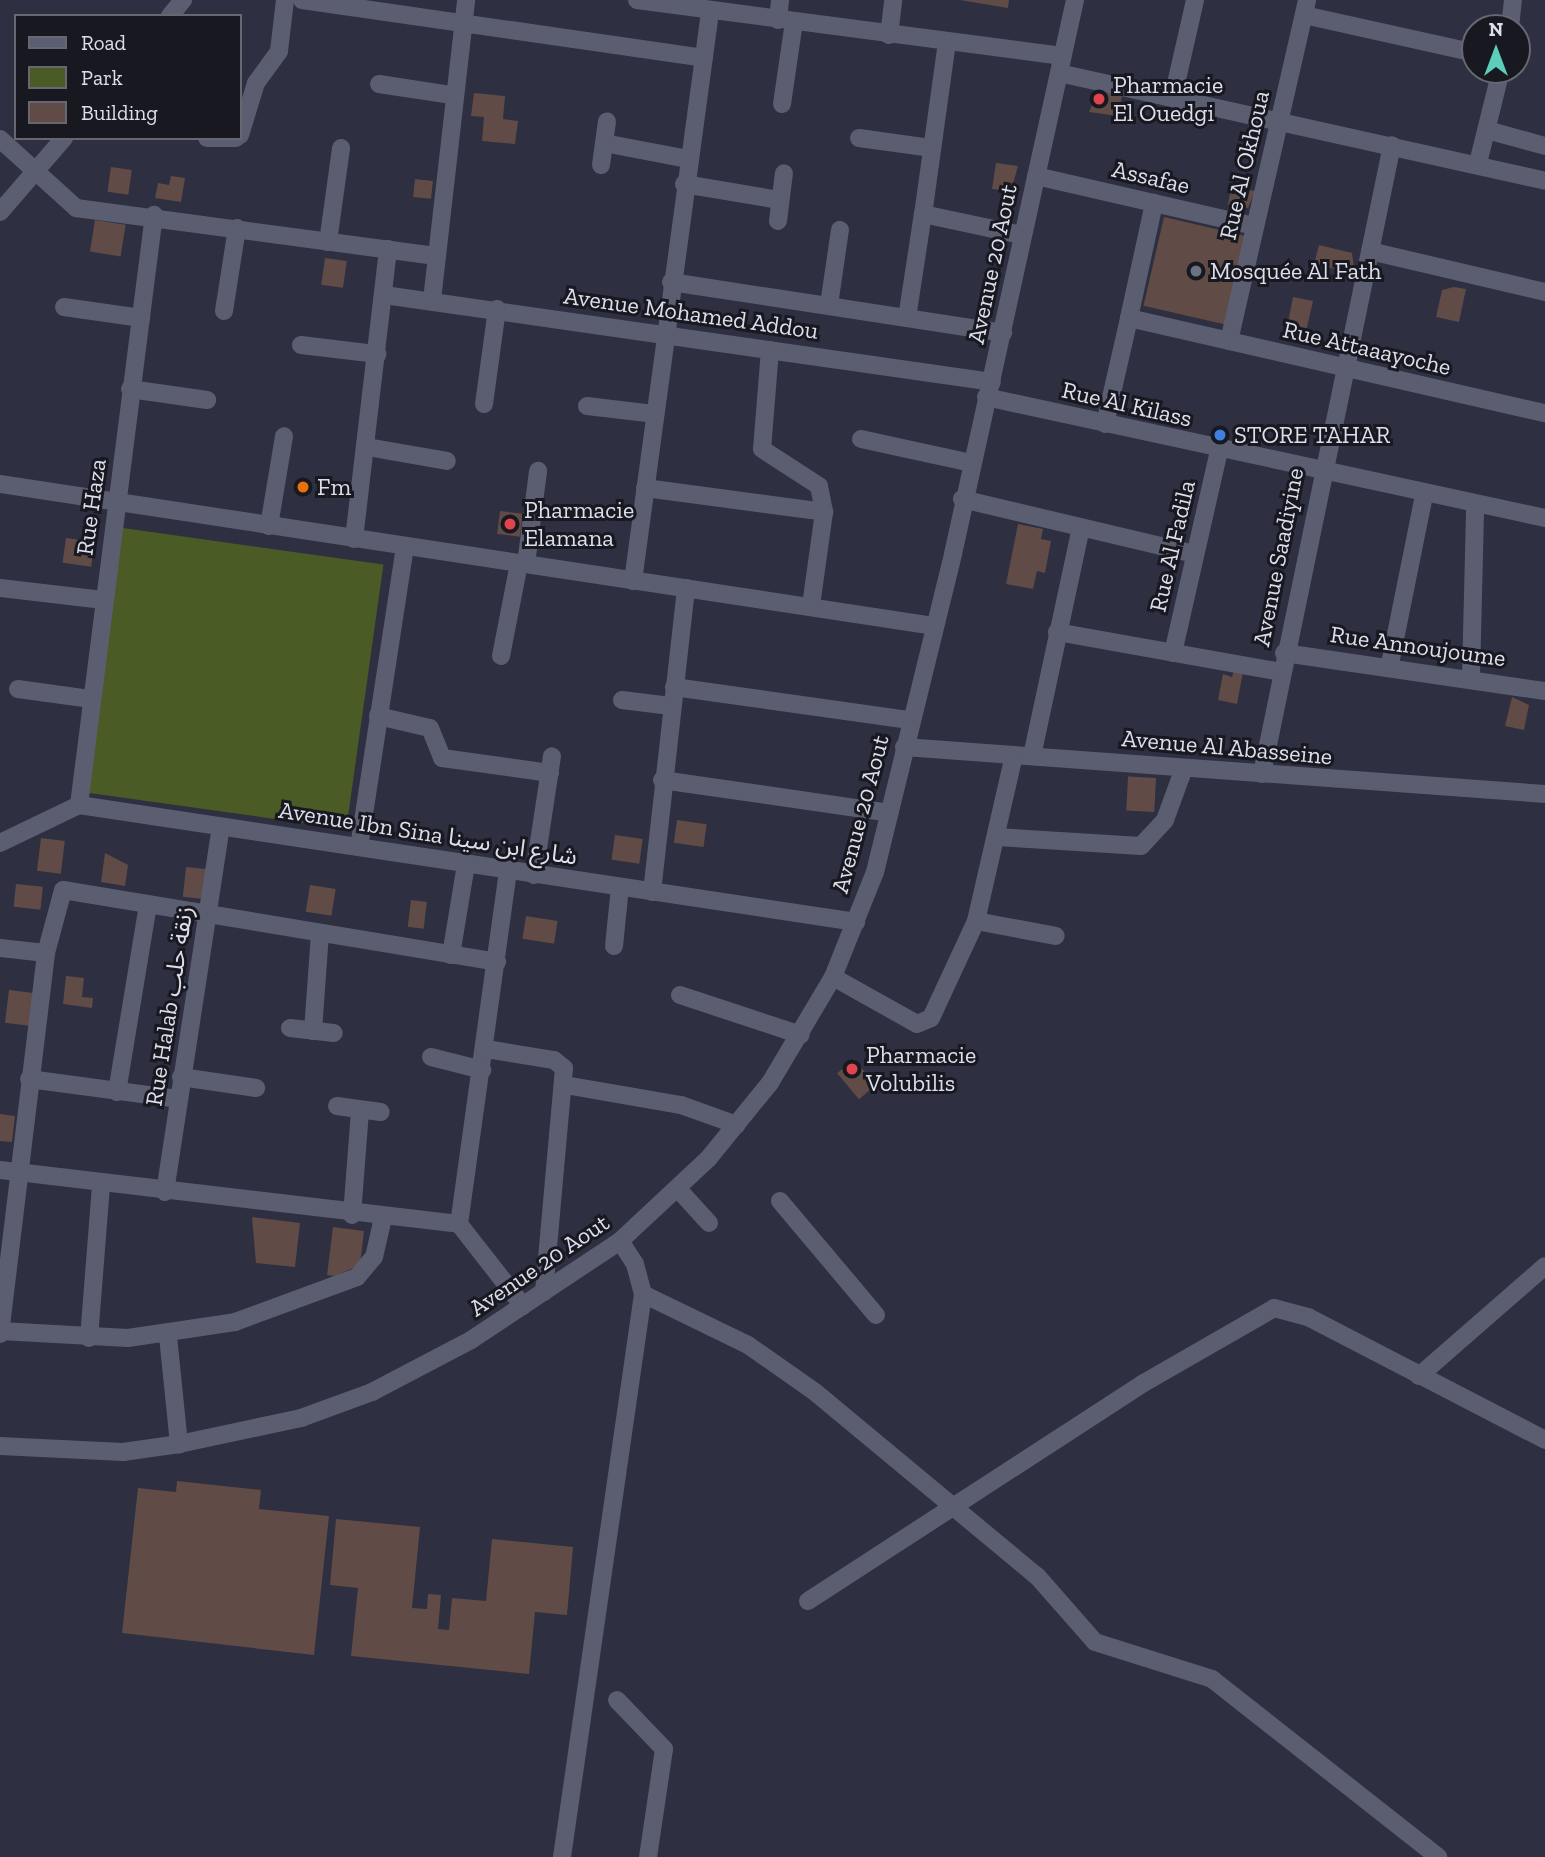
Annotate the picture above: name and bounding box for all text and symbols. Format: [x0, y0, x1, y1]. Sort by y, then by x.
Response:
legend [14, 14, 242, 140]
north arrow [1461, 14, 1531, 84]
text: N [1489, 18, 1503, 41]
text: Road [81, 30, 126, 55]
text: Park [81, 65, 123, 90]
place label: Pharmacie El Ouedgi [1113, 71, 1223, 127]
street label: Rue Al Okhoua [1213, 87, 1275, 243]
marker: Pharmacie El Ouedgi [1091, 91, 1107, 107]
text: Building [81, 100, 158, 125]
street label: Assafae [1109, 154, 1193, 200]
street label: Avenue 20 Aout [961, 181, 1023, 347]
place label: Mosquée Al Fath [1210, 257, 1382, 285]
marker: Mosquée Al Fath [1188, 263, 1204, 279]
street label: Avenue Mohamed Addou [562, 281, 820, 345]
street label: Rue Attaaayoche [1280, 315, 1454, 381]
street label: Rue Al Kilass [1059, 375, 1195, 433]
place label: STORE TAHAR [1234, 421, 1391, 449]
marker: STORE TAHAR [1212, 427, 1228, 443]
street label: Rue Haza [70, 457, 112, 557]
street label: Avenue Saadiyine [1247, 465, 1309, 649]
place label: Fm [317, 473, 351, 501]
street label: Rue Al Fadila [1143, 477, 1201, 615]
marker: Fm [295, 479, 311, 495]
place label: Pharmacie Elamana [524, 496, 634, 552]
marker: Pharmacie Elamana [502, 516, 518, 532]
street label: Rue Annoujoume [1328, 619, 1508, 673]
street label: Avenue Al Abasseine [1120, 723, 1334, 771]
street label: Avenue 20 Aout [825, 732, 895, 896]
street label: Avenue Ibn Sina شارع ابن سينا [277, 795, 579, 871]
street label: Rue Halab زنقة حلب [139, 904, 199, 1108]
place label: Pharmacie Volubilis [866, 1041, 976, 1097]
marker: Pharmacie Volubilis [844, 1061, 860, 1077]
street label: Avenue 20 Aout [463, 1207, 615, 1323]

